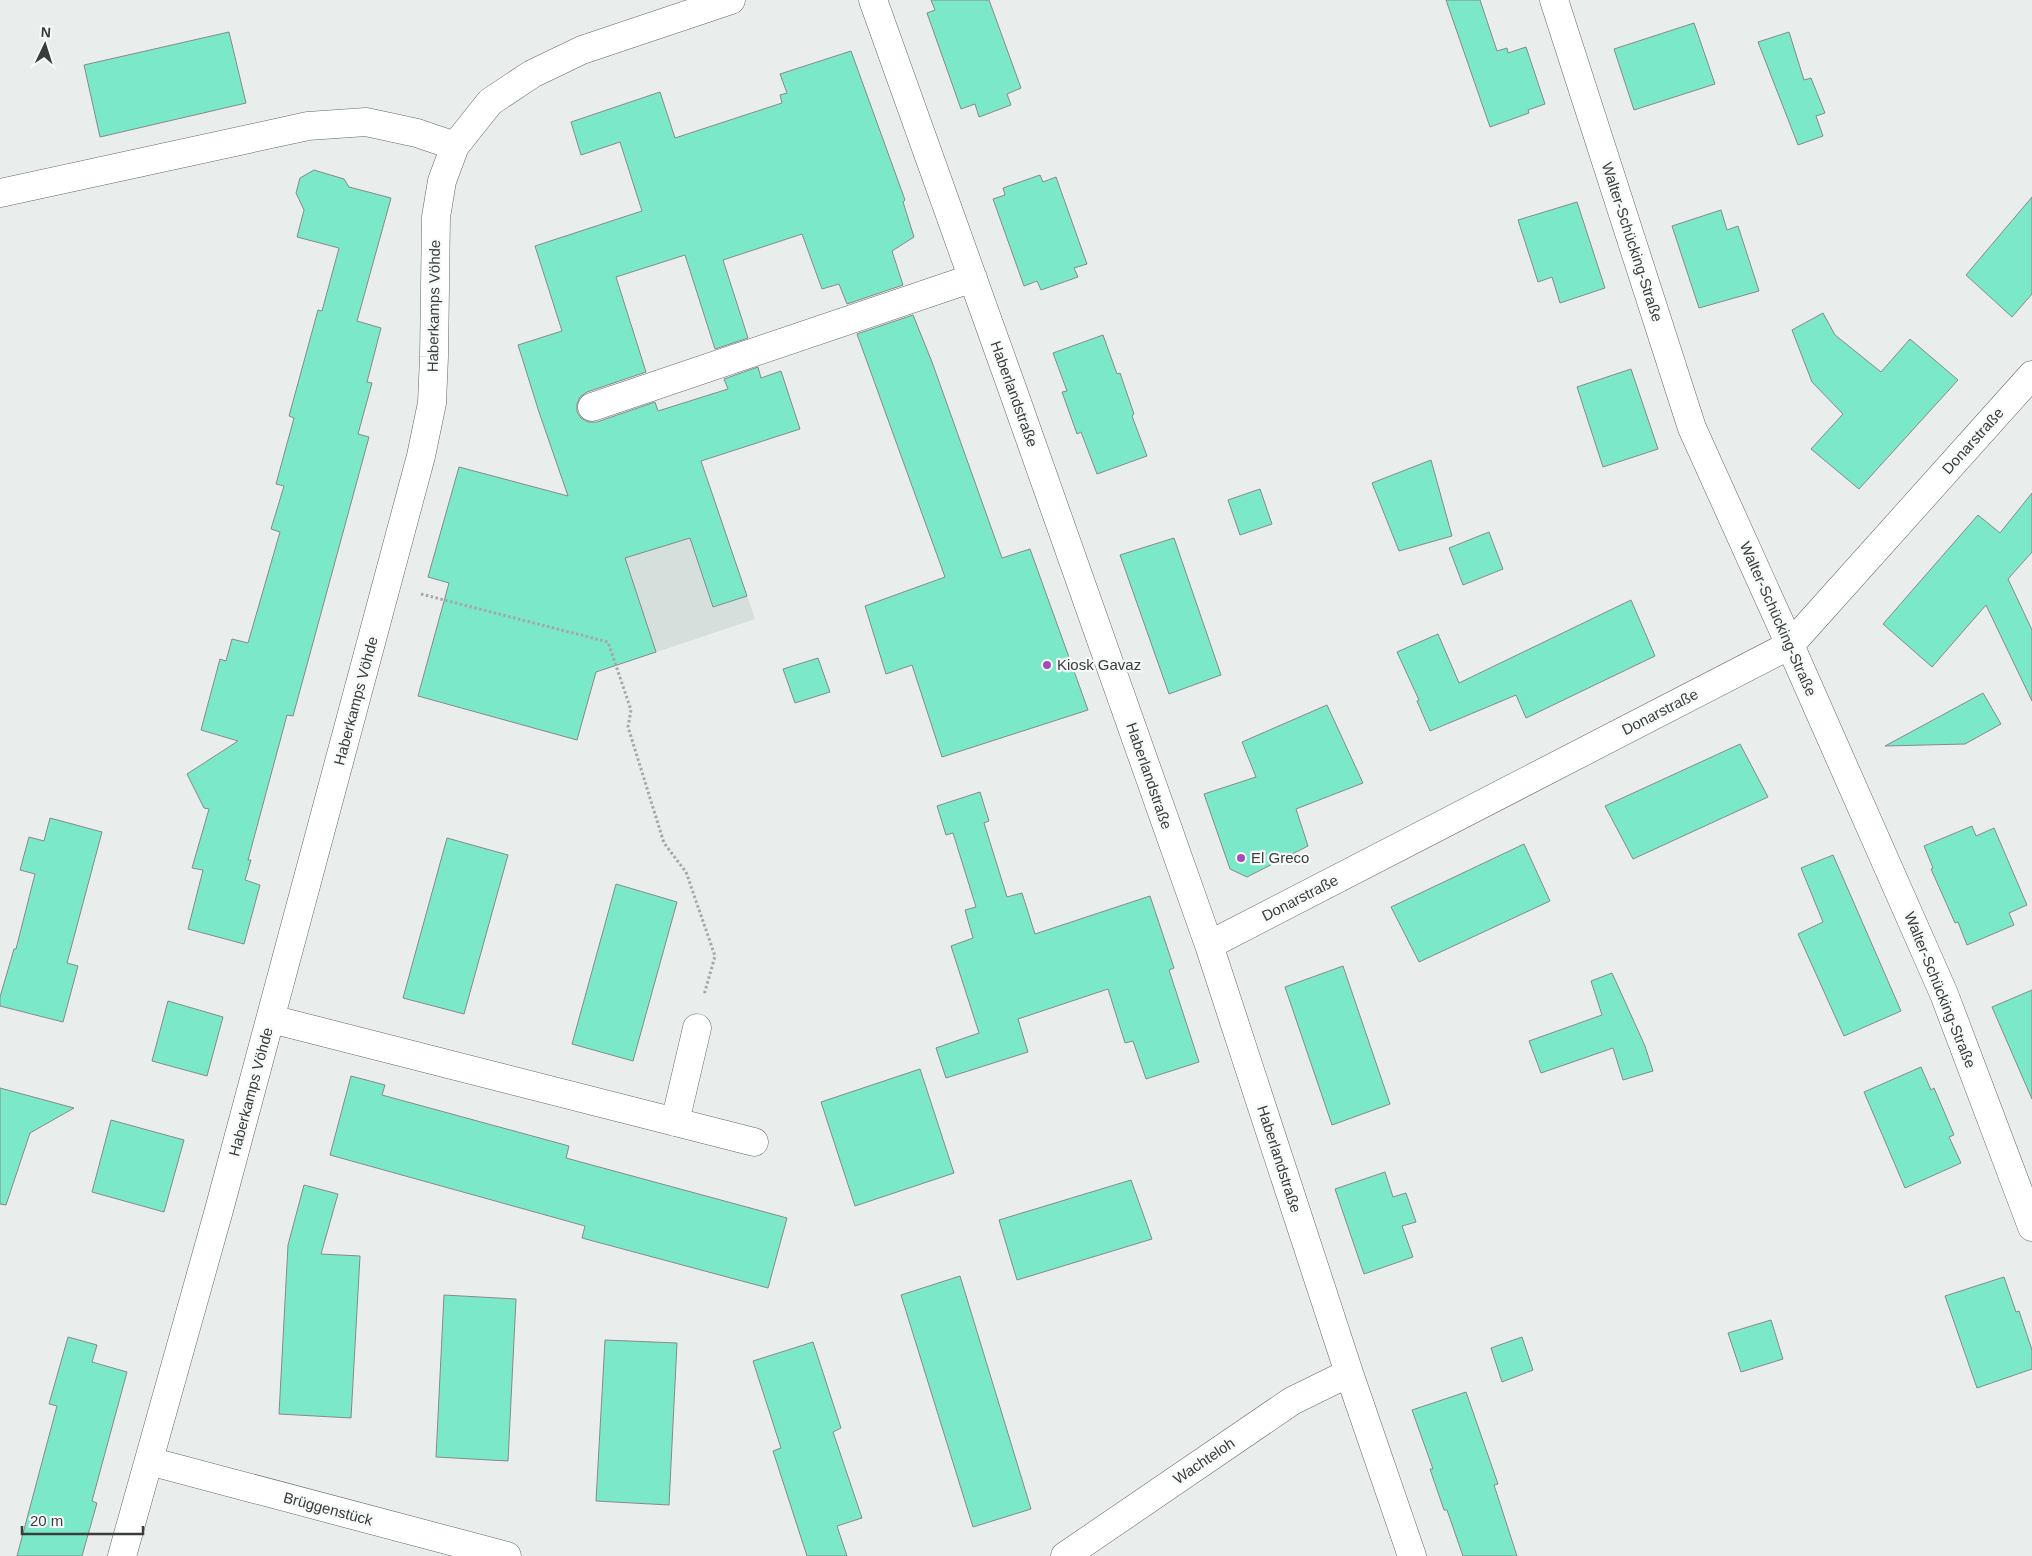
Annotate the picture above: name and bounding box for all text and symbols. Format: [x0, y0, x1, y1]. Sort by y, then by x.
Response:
north arrow [20, 20, 70, 70]
text: N [40, 24, 52, 40]
street label: Walter-Schücking-Straße [1599, 160, 1666, 324]
street label: Haberkamps Vöhde [424, 240, 443, 372]
street label: Haberlandstraße [987, 338, 1042, 449]
street label: Donarstraße [1938, 404, 2007, 477]
street label: Walter-Schücking-Straße [1737, 539, 1820, 699]
street label: Haberkamps Vöhde [330, 635, 381, 767]
place label: Kiosk Gavaz [1057, 656, 1141, 673]
marker: Kiosk Gavaz [1041, 659, 1053, 671]
street label: Donarstraße [1619, 685, 1701, 738]
street label: Haberlandstraße [1123, 720, 1176, 831]
place label: El Greco [1251, 849, 1309, 866]
marker: El Greco [1235, 852, 1247, 864]
street label: Donarstraße [1259, 871, 1341, 924]
street label: Walter-Schücking-Straße [1901, 909, 1980, 1070]
street label: Haberkamps Vöhde [225, 1026, 276, 1158]
street label: Haberlandstraße [1254, 1103, 1305, 1215]
street label: Wachteloh [1170, 1434, 1238, 1487]
street label: Brüggenstück [282, 1488, 375, 1529]
scale bar [22, 1504, 144, 1536]
text: 20 m [30, 1512, 63, 1529]

